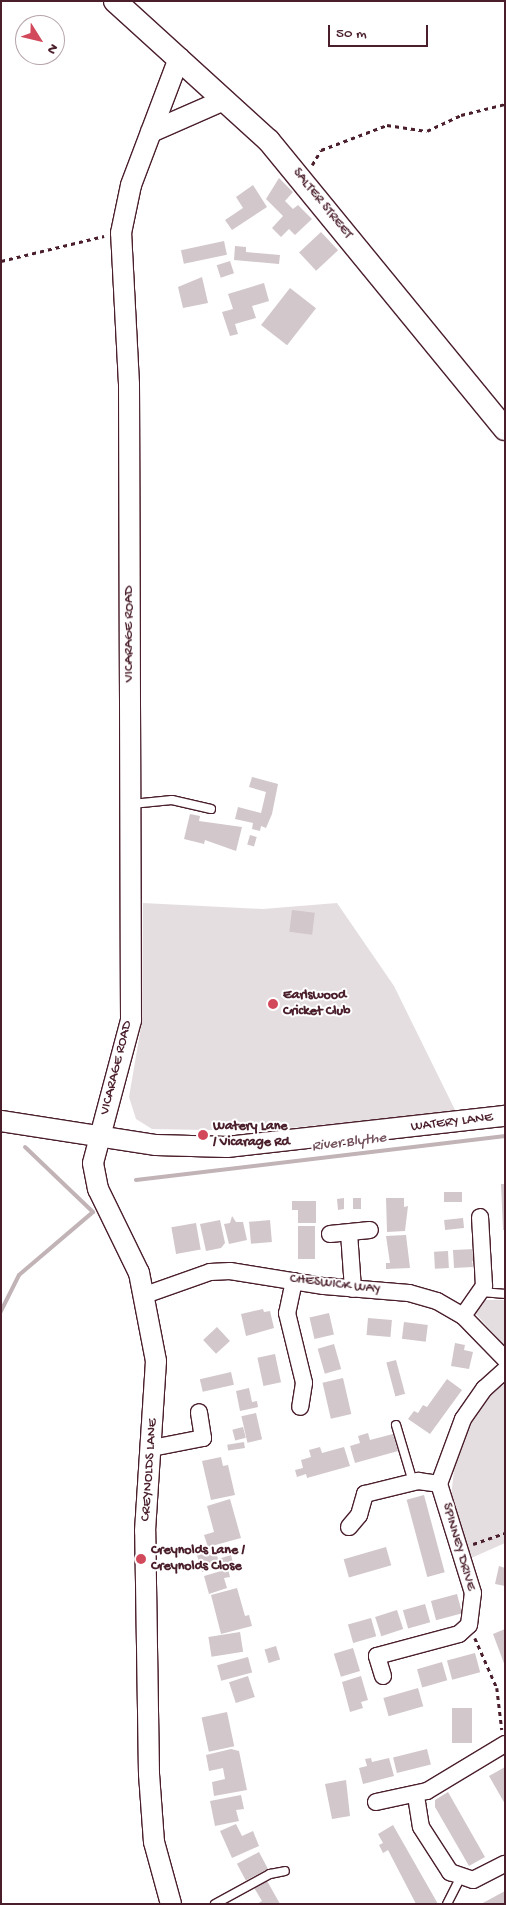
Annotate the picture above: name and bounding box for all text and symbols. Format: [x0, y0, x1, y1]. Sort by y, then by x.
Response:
north arrow [15, 15, 65, 65]
scale bar [331, 15, 431, 47]
text: 50 m [336, 25, 367, 43]
text: N [42, 40, 61, 57]
street label: SALTER STREET [288, 165, 356, 243]
street label: VICARAGE ROAD [122, 586, 138, 682]
place label: Earlswood Cricket Club [283, 988, 350, 1020]
marker: Earlswood Cricket Club [267, 998, 279, 1010]
street label: VICARAGE ROAD [97, 1019, 137, 1117]
street label: WATERY LANE [410, 1110, 494, 1136]
place label: Watery Lane / Vicarage Rd [213, 1119, 290, 1152]
marker: Watery Lane / Vicarage Rd [197, 1129, 209, 1141]
water label: River Blythe [311, 1130, 387, 1156]
street label: CHESWICK WAY [289, 1271, 381, 1299]
street label: CREYNOLDS LANE [138, 1418, 162, 1522]
street label: SPINNEY DRIVE [437, 1501, 479, 1593]
place label: Creynolds Lane / Creynolds Close [151, 1543, 245, 1575]
marker: Creynolds Lane / Creynolds Close [135, 1553, 147, 1565]

